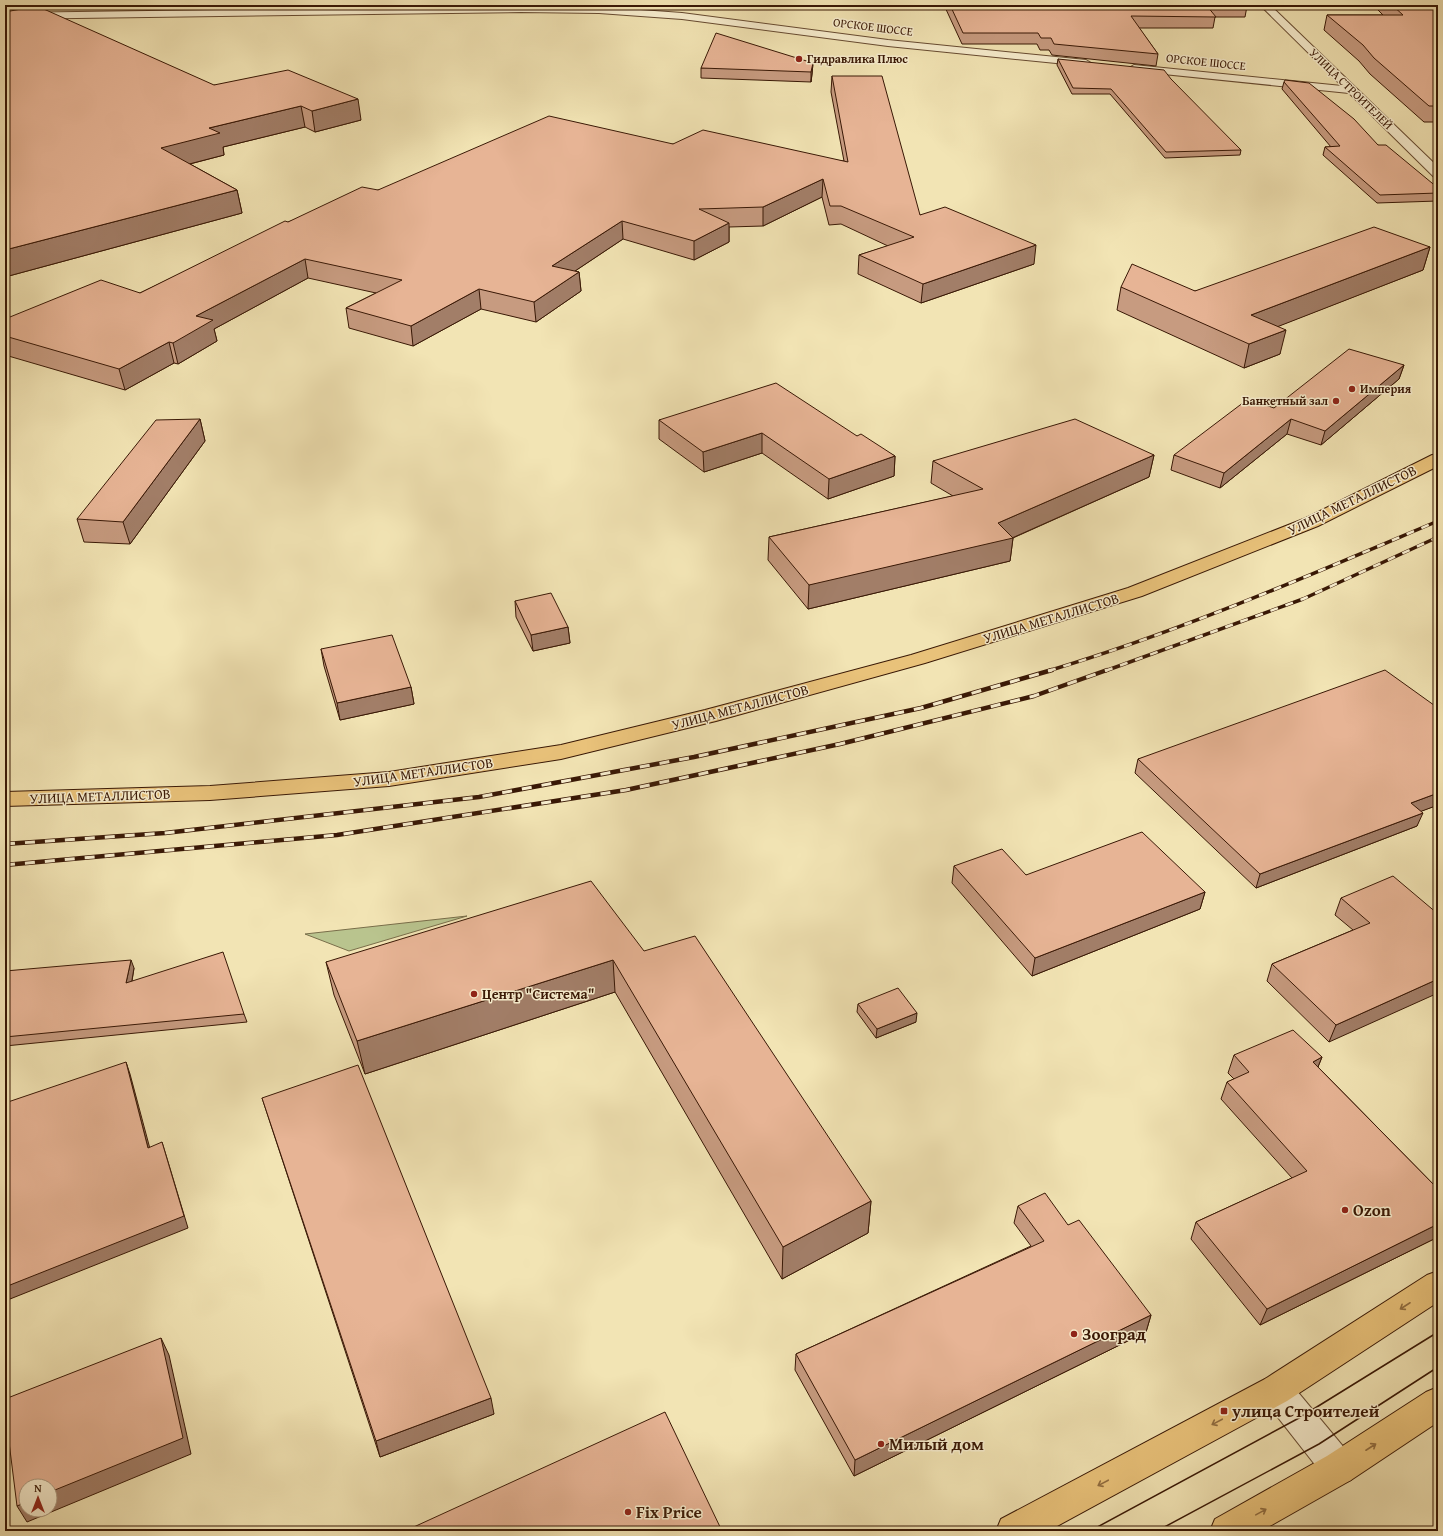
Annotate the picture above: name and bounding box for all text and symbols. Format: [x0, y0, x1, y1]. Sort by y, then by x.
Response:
street label: ОРСКОЕ ШОССЕ [832, 13, 914, 40]
street label: УЛИЦА СТРОИТЕЛЕЙ [1306, 44, 1397, 133]
street label: ОРСКОЕ ШОССЕ [1165, 49, 1247, 74]
place label: Гидравлика Плюс [807, 50, 908, 67]
marker: Гидравлика Плюс [794, 54, 804, 64]
place label: Империя [1360, 380, 1412, 397]
marker: Империя [1347, 384, 1357, 394]
place label: Банкетный зал [1242, 392, 1328, 409]
marker: Банкетный зал [1331, 396, 1341, 406]
street label: УЛИЦА МЕТАЛЛИСТОВ [1284, 460, 1420, 540]
street label: УЛИЦА МЕТАЛЛИСТОВ [981, 588, 1121, 648]
street label: УЛИЦА МЕТАЛЛИСТОВ [669, 679, 811, 735]
street label: УЛИЦА МЕТАЛЛИСТОВ [352, 752, 494, 792]
street label: УЛИЦА МЕТАЛЛИСТОВ [29, 784, 171, 808]
place label: Центр "Система" [482, 984, 594, 1004]
marker: Центр "Система" [469, 989, 479, 999]
place label: Ozon [1353, 1197, 1391, 1222]
marker: Ozon [1340, 1205, 1350, 1215]
one-way arrow [1399, 1303, 1411, 1311]
place label: Зооград [1082, 1321, 1147, 1346]
marker: Зооград [1069, 1329, 1079, 1339]
place label: улица Строителей [1231, 1398, 1380, 1423]
marker: улица Строителей [1219, 1406, 1229, 1416]
one-way arrow [1211, 1419, 1223, 1426]
place label: Милый дом [889, 1431, 984, 1456]
marker: Милый дом [876, 1439, 886, 1449]
one-way arrow [1365, 1443, 1376, 1451]
north arrow [18, 1478, 58, 1518]
text: N [34, 1480, 42, 1496]
one-way arrow [1097, 1480, 1109, 1487]
place label: Fix Price [636, 1499, 702, 1524]
marker: Fix Price [623, 1507, 633, 1517]
one-way arrow [1254, 1508, 1266, 1515]

